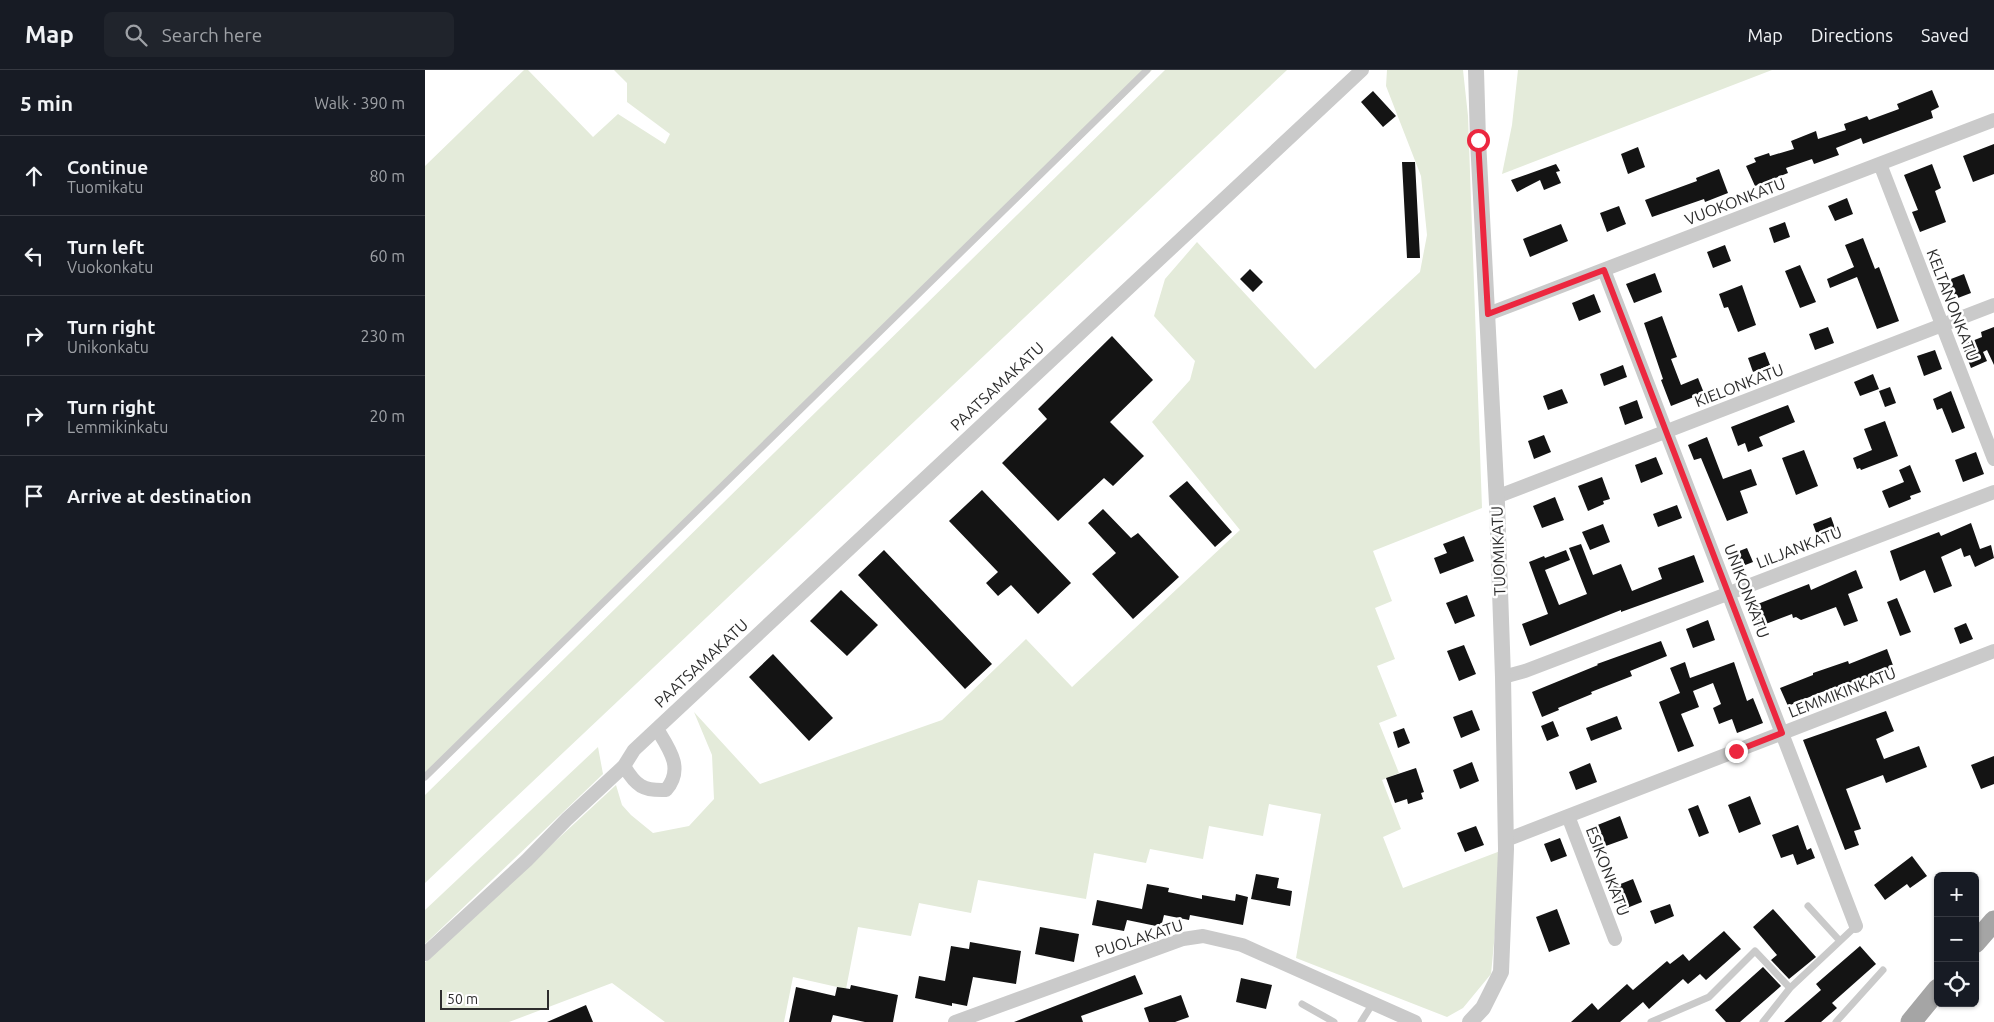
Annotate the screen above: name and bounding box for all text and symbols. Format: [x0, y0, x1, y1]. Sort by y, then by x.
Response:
search box [104, 12, 454, 57]
text: Map [25, 21, 74, 48]
icon: search [122, 21, 150, 49]
text: Search here [162, 24, 262, 46]
text: Map [1747, 25, 1783, 45]
text: Directions [1811, 25, 1893, 45]
text: Saved [1921, 25, 1969, 45]
text: 5 min [20, 91, 73, 115]
text: Walk · 390 m [314, 94, 405, 112]
route start [1467, 129, 1490, 152]
text: Continue [67, 156, 148, 178]
icon: ahead [20, 162, 48, 190]
text: 80 m [369, 167, 405, 185]
street label: VUOKONKATU [1682, 174, 1788, 228]
text: Tuomikatu [67, 178, 143, 196]
text: Turn left [67, 236, 145, 258]
icon: left [20, 242, 48, 270]
street label: KELTANONKATU [1923, 246, 1983, 364]
text: 60 m [369, 247, 405, 265]
text: Vuokonkatu [67, 258, 153, 276]
text: Turn right [67, 316, 155, 338]
icon: right [20, 322, 48, 350]
text: 230 m [360, 327, 405, 345]
text: Unikonkatu [67, 338, 149, 356]
street label: PAATSAMAKATU [947, 338, 1047, 434]
street label: KIELONKATU [1692, 360, 1786, 410]
text: Turn right [67, 396, 155, 418]
icon: right [20, 402, 48, 430]
text: 20 m [369, 407, 405, 425]
text: Lemmikinkatu [67, 418, 168, 436]
icon: arrive [20, 482, 48, 510]
text: Arrive at destination [67, 485, 252, 507]
street label: TUOMIKATU [1487, 506, 1509, 596]
street label: LILJANKATU [1754, 522, 1844, 572]
street label: UNIKONKATU [1721, 541, 1773, 641]
street label: PAATSAMAKATU [651, 615, 751, 711]
street label: LEMMIKINKATU [1786, 663, 1898, 721]
route end [1725, 740, 1748, 763]
street label: ESIKONKATU [1583, 824, 1633, 918]
map controls [1934, 872, 1979, 1007]
button: + [1934, 872, 1979, 917]
street label: PUOLAKATU [1093, 915, 1185, 961]
button: − [1934, 917, 1979, 962]
button: locate [1934, 962, 1979, 1007]
scale bar [440, 987, 549, 1010]
text: 50 m [447, 991, 478, 1007]

